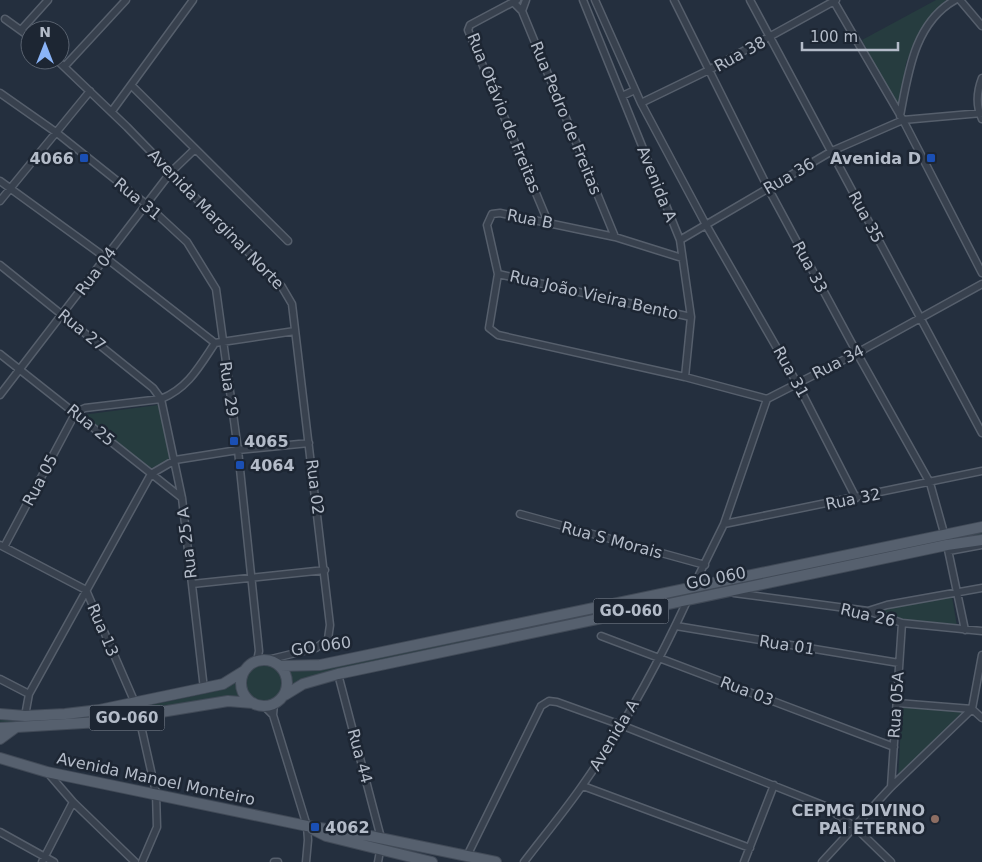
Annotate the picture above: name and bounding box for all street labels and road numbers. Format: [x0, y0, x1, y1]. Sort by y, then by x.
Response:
street label: Rua Otávio de Freitas [463, 30, 545, 196]
street label: Rua 38 [711, 32, 769, 76]
street label: Rua Pedro de Freitas [527, 39, 605, 197]
street label: Avenida A [633, 143, 681, 225]
street label: Avenida Marginal Norte [144, 145, 288, 293]
street label: Rua 36 [760, 154, 818, 198]
street label: Rua 31 [111, 174, 165, 224]
street label: Rua 35 [845, 188, 887, 246]
street label: Rua B [505, 205, 555, 233]
street label: Rua 33 [789, 238, 831, 296]
street label: Rua 04 [72, 243, 120, 299]
street label: Rua João Vieira Bento [508, 266, 680, 324]
street label: Rua 27 [54, 305, 110, 355]
street label: Rua 34 [809, 341, 867, 383]
street label: Rua 31 [769, 343, 813, 401]
street label: Rua 29 [216, 360, 242, 418]
street label: Rua 25 [63, 400, 119, 450]
street label: Rua 05 [19, 451, 61, 509]
street label: Rua 02 [302, 458, 328, 516]
street label: Rua 32 [824, 484, 882, 514]
street label: Rua 25 A [173, 506, 201, 580]
street label: Rua S Morais [560, 517, 664, 563]
street label: GO 060 [684, 563, 748, 593]
road number: GO-060 [594, 598, 668, 624]
street label: Rua 26 [839, 599, 897, 631]
street label: Rua 13 [83, 601, 123, 659]
street label: Rua 01 [758, 631, 816, 659]
street label: GO 060 [290, 632, 352, 660]
street label: Rua 05A [884, 671, 908, 739]
street label: Rua 03 [718, 672, 776, 710]
street label: Avenida A [585, 696, 643, 774]
road number: GO-060 [90, 706, 164, 730]
street label: Rua 44 [344, 727, 376, 785]
street label: Avenida Manoel Monteiro [55, 749, 257, 809]

